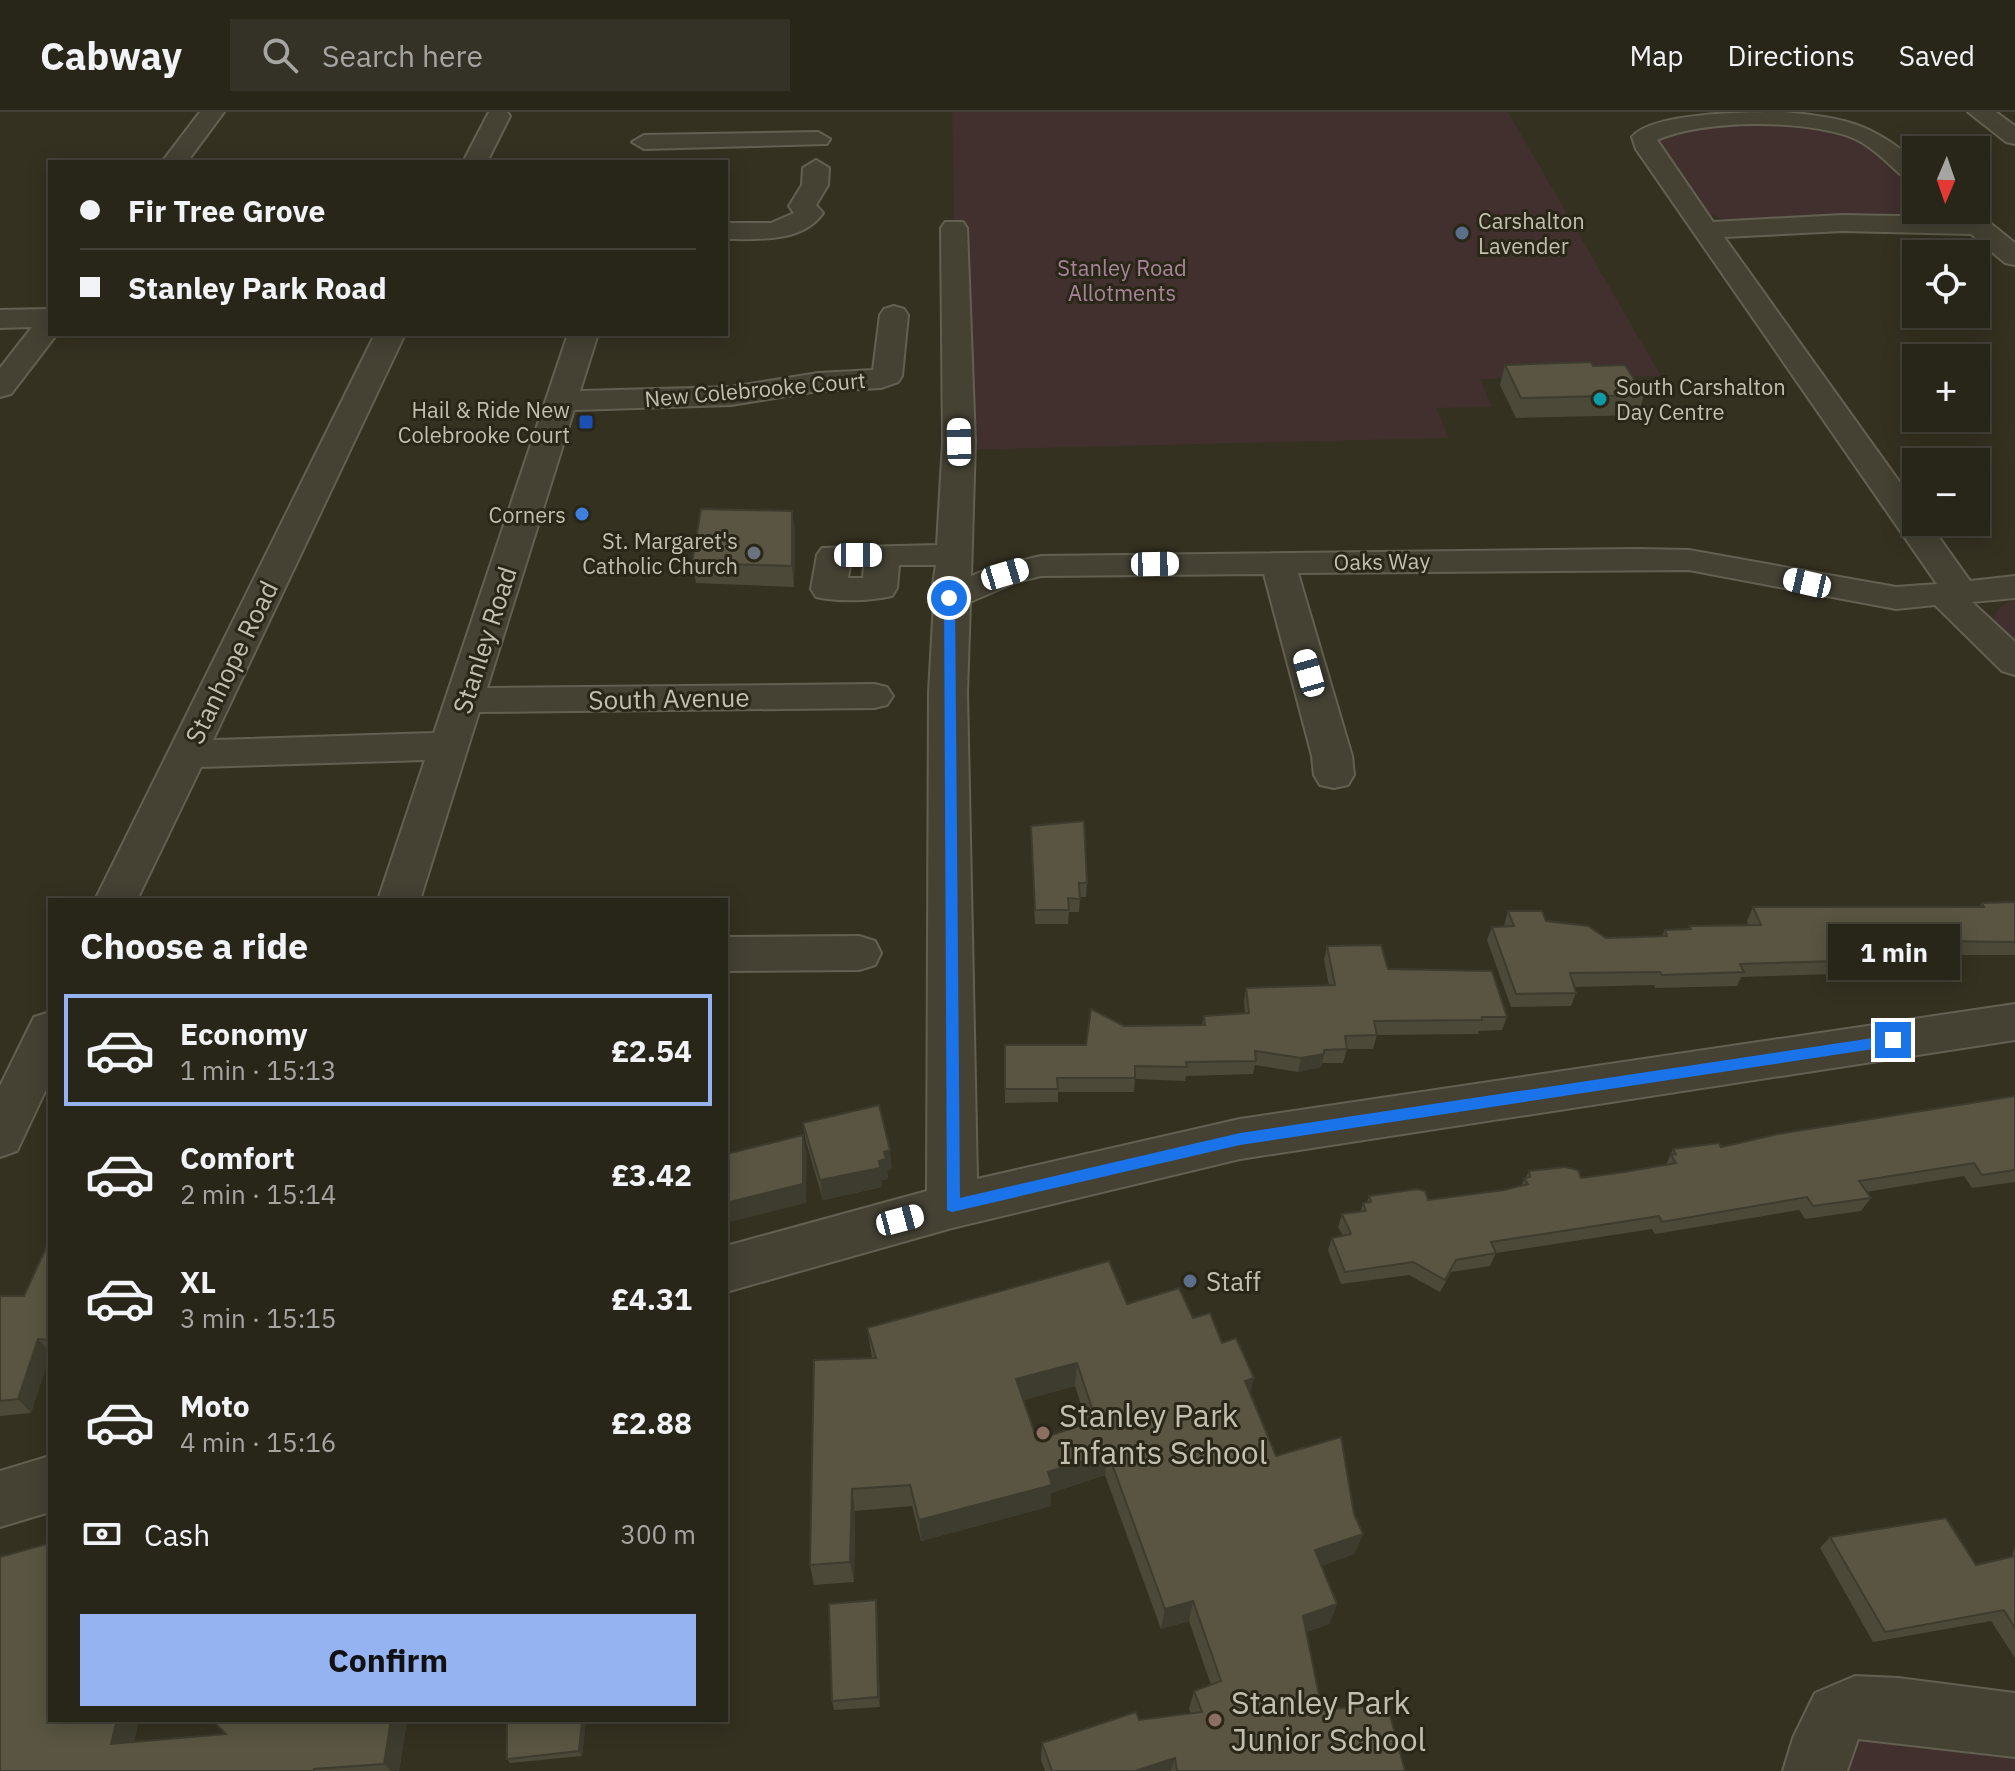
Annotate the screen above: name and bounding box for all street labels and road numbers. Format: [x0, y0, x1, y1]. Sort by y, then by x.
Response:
street label: New Colebrooke Court [643, 365, 867, 413]
street label: Oaks Way [1333, 546, 1431, 576]
street label: Stanley Road [444, 562, 524, 718]
street label: Stanhope Road [177, 575, 285, 749]
street label: South Avenue [588, 680, 750, 716]

